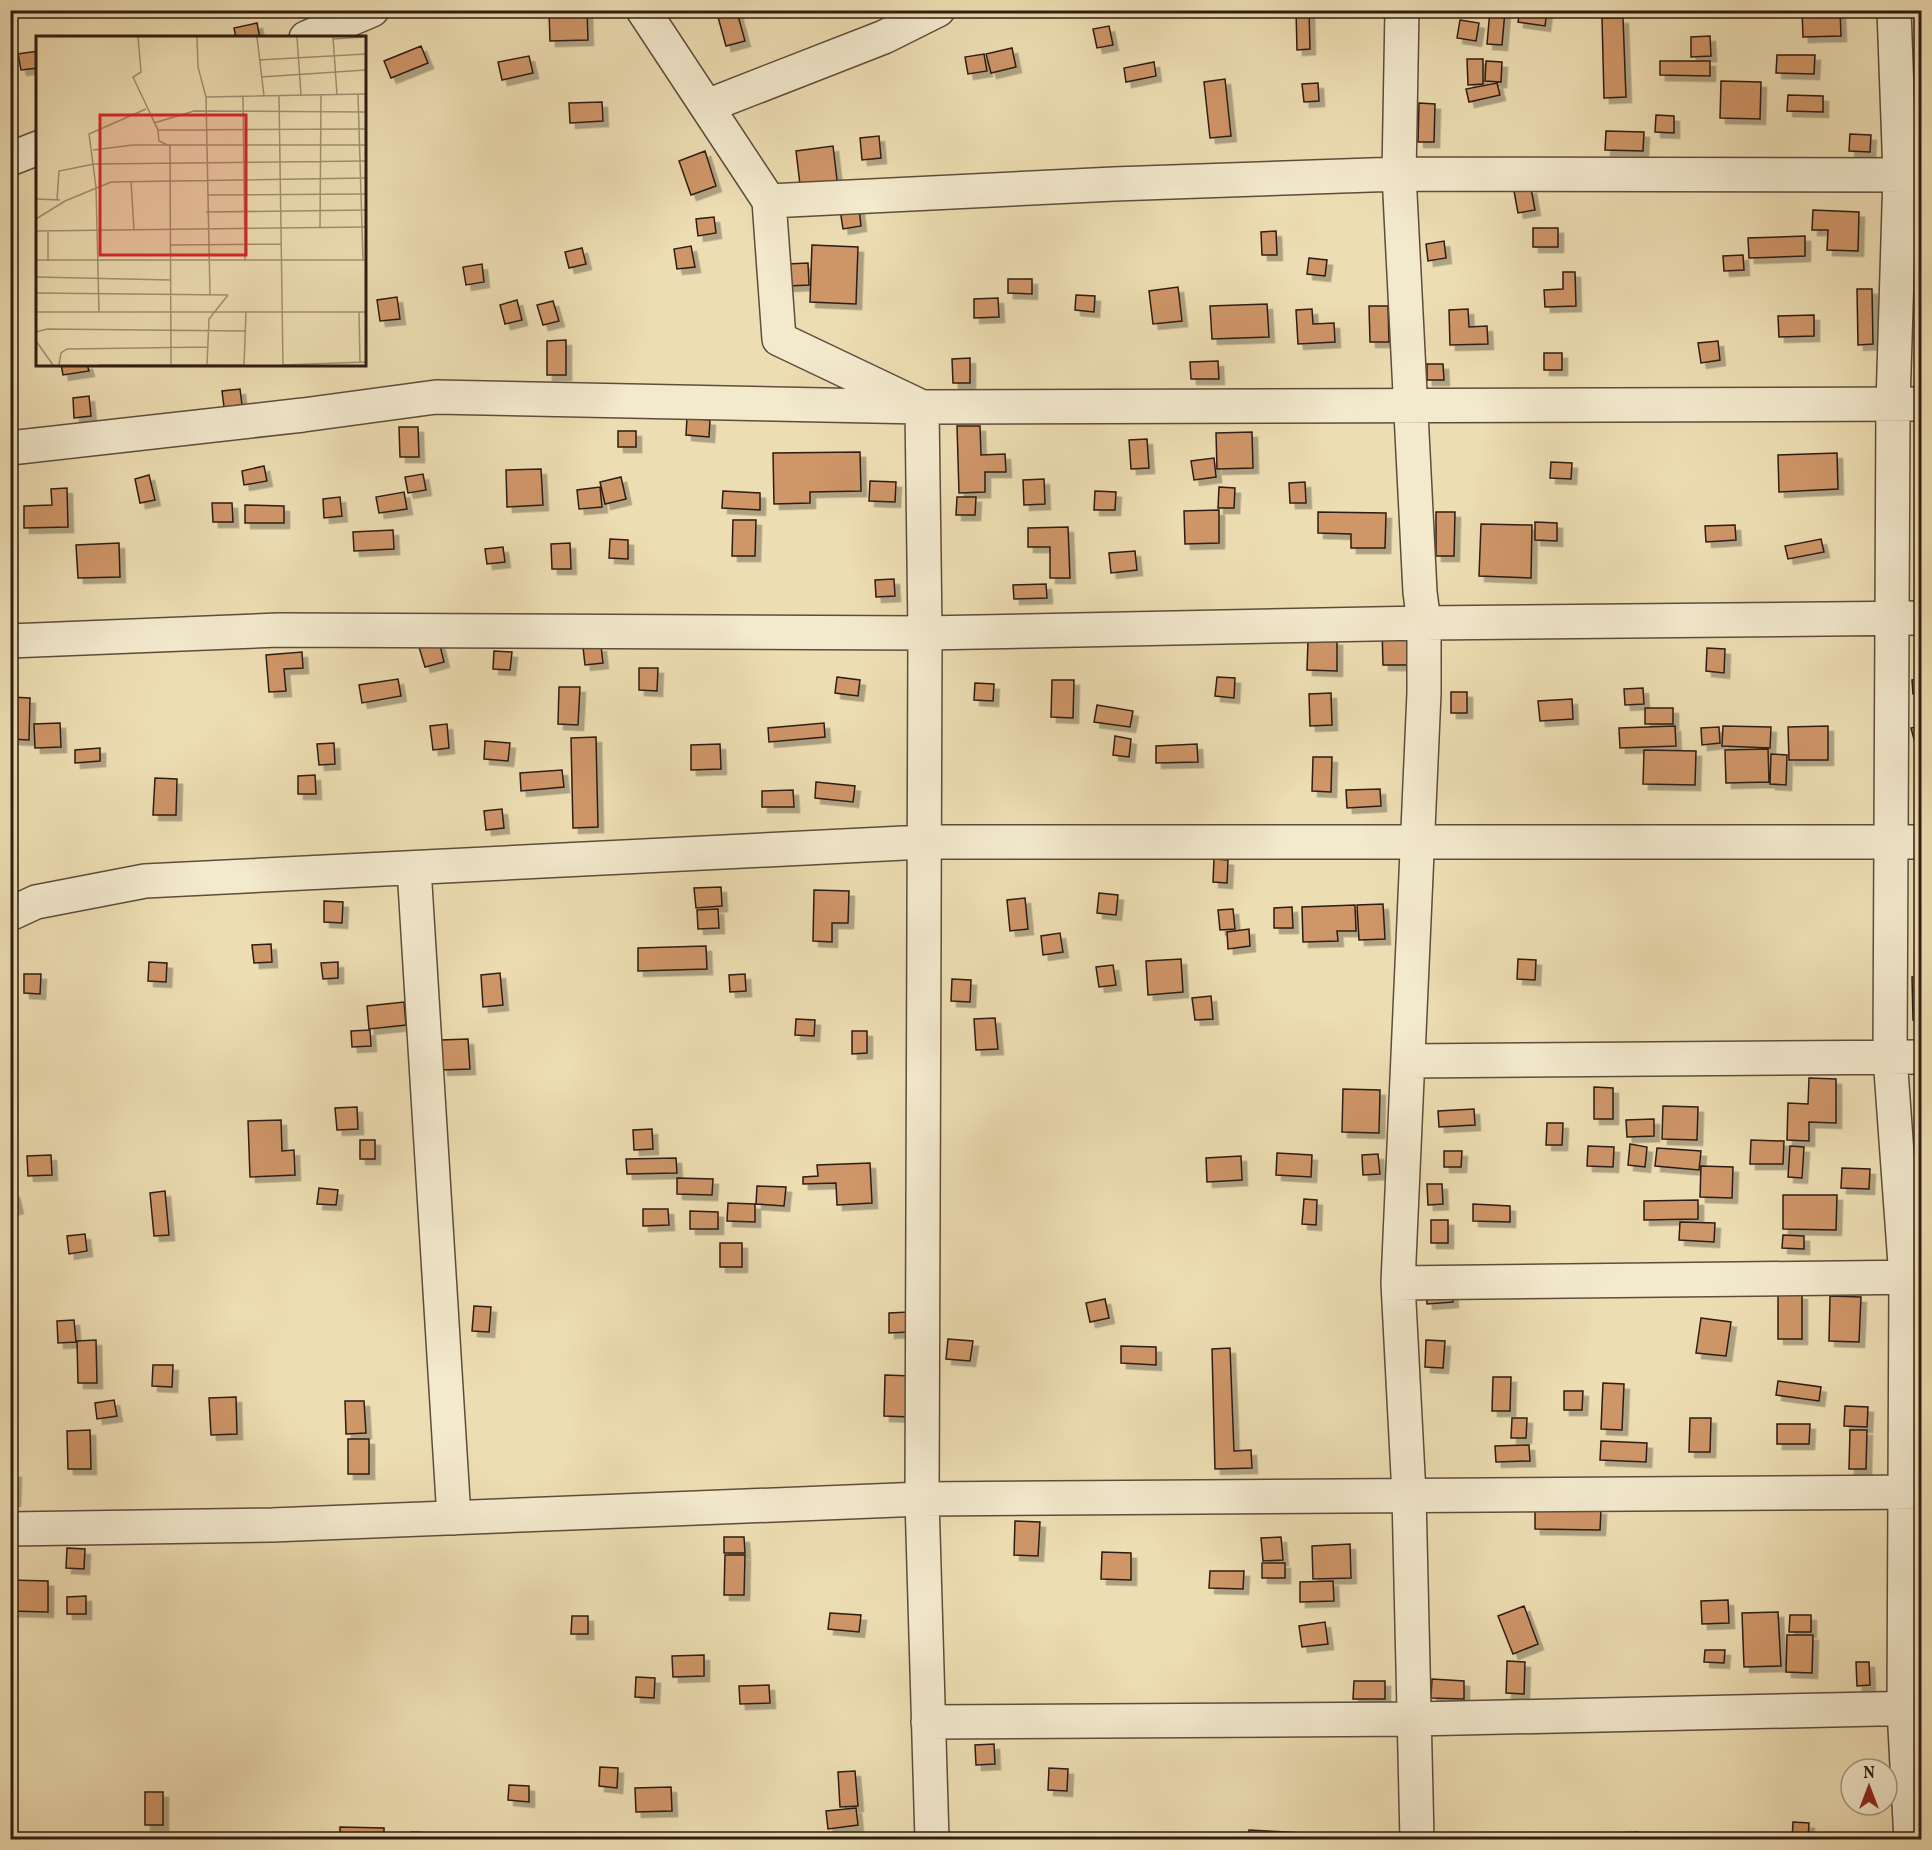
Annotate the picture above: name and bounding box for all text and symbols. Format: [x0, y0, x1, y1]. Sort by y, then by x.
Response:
inset map [36, 36, 366, 366]
north arrow [1839, 1757, 1899, 1817]
text: N [1863, 1763, 1875, 1785]

